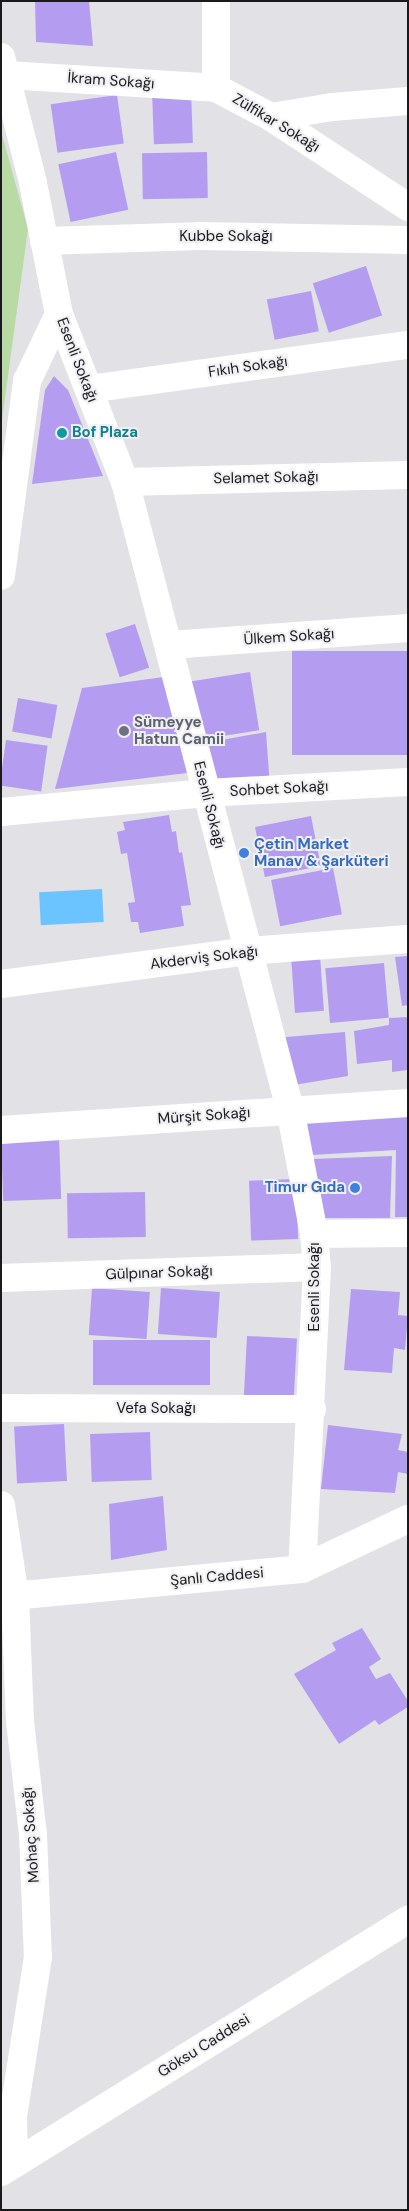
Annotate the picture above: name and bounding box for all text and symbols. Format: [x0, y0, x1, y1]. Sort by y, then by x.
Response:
street label: İkram Sokağı [67, 69, 155, 93]
street label: Zülfikar Sokağı [229, 90, 323, 156]
street label: Kubbe Sokağı [179, 228, 273, 246]
street label: Esenli Sokağı [53, 315, 101, 405]
street label: Fıkıh Sokağı [207, 353, 289, 381]
place label: Bof Plaza [72, 424, 138, 442]
marker: Bof Plaza [56, 427, 68, 439]
street label: Selamet Sokağı [213, 468, 319, 488]
street label: Ülkem Sokağı [243, 625, 335, 649]
place label: Sümeyye Hatun Camii [134, 713, 224, 748]
marker: Sümeyye Hatun Camii [118, 725, 130, 737]
street label: Esenli Sokağı [189, 760, 229, 850]
street label: Sohbet Sokağı [229, 777, 329, 801]
place label: Çetin Market Manav & Şarküteri [254, 835, 389, 870]
marker: Çetin Market Manav & Şarküteri [238, 847, 250, 859]
street label: Akderviş Sokağı [149, 942, 259, 974]
street label: Mürşit Sokağı [157, 1104, 251, 1128]
place label: Timur Gıda [265, 1179, 345, 1197]
marker: Timur Gıda [349, 1182, 361, 1194]
street label: Esenli Sokağı [306, 1242, 324, 1332]
street label: Gülpınar Sokağı [105, 1262, 213, 1284]
street label: Vefa Sokağı [116, 1400, 196, 1418]
street label: Şanlı Caddesi [170, 1564, 264, 1590]
street label: Mohaç Sokağı [19, 1787, 43, 1883]
street label: Göksu Caddesi [155, 2011, 253, 2081]

